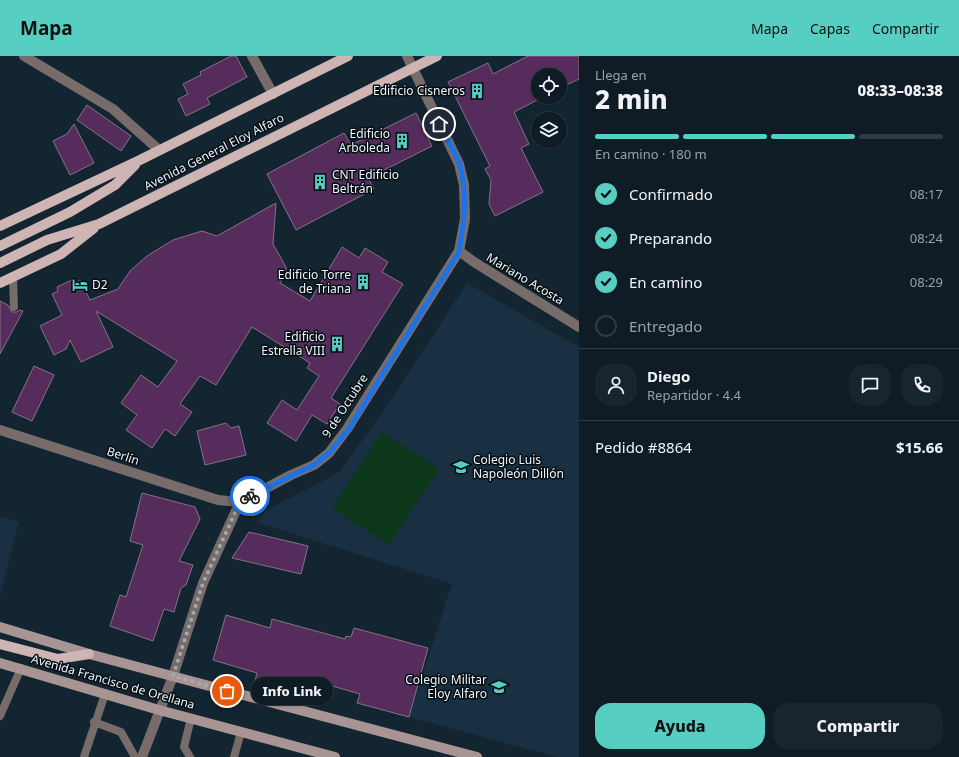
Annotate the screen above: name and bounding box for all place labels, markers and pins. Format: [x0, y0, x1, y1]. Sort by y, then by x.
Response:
place label: Edificio Cisneros [373, 82, 465, 99]
building icon: Edificio Cisneros [468, 82, 486, 100]
pin [422, 107, 456, 141]
place label: Edificio Arboleda [339, 125, 390, 156]
building icon: Edificio Arboleda [393, 132, 411, 150]
place label: CNT Edificio Beltrán [332, 166, 399, 197]
building icon: CNT Edificio Beltrán [311, 173, 329, 191]
place label: Edificio Torre de Triana [278, 266, 351, 297]
building icon: Edificio Torre de Triana [354, 273, 372, 291]
hotel icon: D2 [71, 276, 89, 294]
place label: D2 [92, 276, 108, 293]
place label: Edificio Estrella VIII [261, 328, 325, 359]
building icon: Edificio Estrella VIII [328, 335, 346, 353]
place label: Colegio Luis Napoleón Dillón [473, 451, 564, 482]
school or university icon: Colegio Luis Napoleón Dillón [452, 458, 470, 476]
place label: Colegio Militar Eloy Alfaro [405, 671, 487, 702]
pin [210, 674, 244, 708]
callout: Info Link [251, 677, 333, 705]
school or university icon: Colegio Militar Eloy Alfaro [490, 678, 508, 696]

